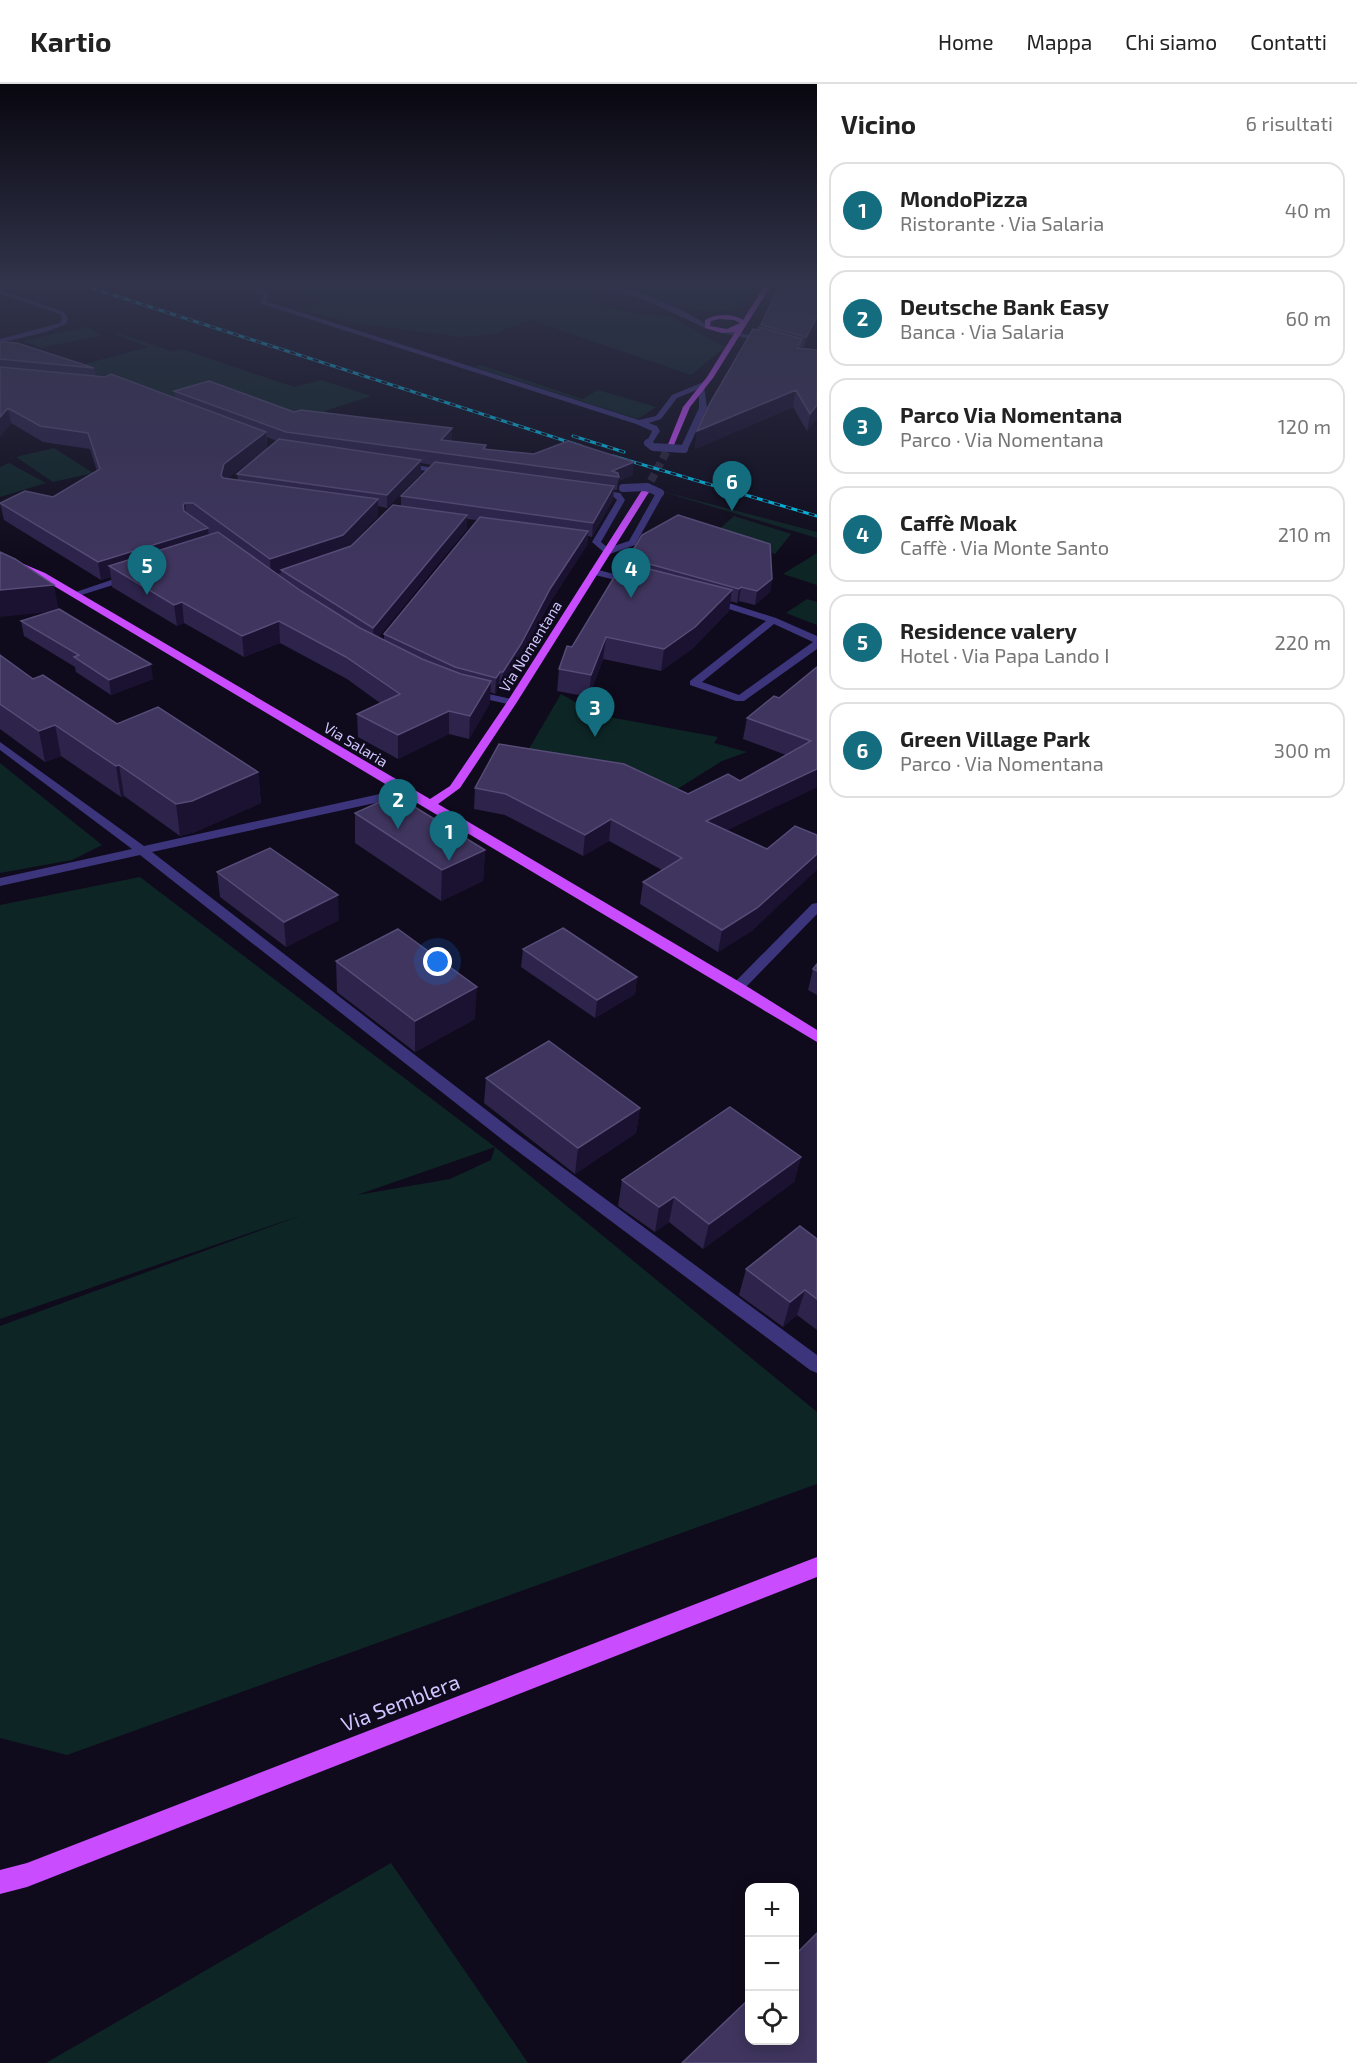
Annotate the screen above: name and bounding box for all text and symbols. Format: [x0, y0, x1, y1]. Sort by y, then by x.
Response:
text: Kartio [30, 24, 111, 58]
text: Home [938, 29, 994, 54]
text: Mappa [1027, 29, 1092, 54]
text: Chi siamo [1125, 29, 1217, 54]
text: Contatti [1250, 29, 1327, 54]
text: Vicino [841, 108, 916, 139]
text: 6 risultati [1246, 111, 1333, 135]
text: MondoPizza [900, 185, 1028, 211]
text: 1 [858, 198, 867, 222]
text: 40 m [1285, 198, 1331, 222]
text: Ristorante · Via Salaria [900, 211, 1104, 235]
text: Deutsche Bank Easy [900, 293, 1109, 319]
text: 2 [857, 306, 868, 330]
text: 60 m [1286, 306, 1331, 330]
text: Banca · Via Salaria [900, 319, 1065, 343]
text: Parco Via Nomentana [900, 401, 1122, 427]
text: 3 [857, 414, 868, 438]
text: 120 m [1278, 414, 1331, 438]
text: Parco · Via Nomentana [900, 427, 1104, 451]
pin: 6 [712, 462, 752, 511]
text: Caffè Moak [900, 509, 1017, 535]
text: 4 [856, 522, 869, 546]
text: 210 m [1278, 522, 1331, 546]
text: Caffè · Via Monte Santo [900, 535, 1109, 559]
pin: 5 [128, 546, 166, 595]
pin: 4 [612, 548, 650, 598]
street label: Via Nomentana [495, 597, 565, 695]
text: Residence valery [900, 617, 1077, 643]
text: 5 [857, 630, 868, 654]
text: 220 m [1274, 630, 1331, 654]
text: Hotel · Via Papa Lando I [900, 643, 1109, 667]
pin: 3 [576, 688, 614, 737]
street label: Via Salaria [321, 718, 391, 770]
text: Green Village Park [900, 725, 1090, 751]
text: 6 [857, 738, 868, 762]
text: 300 m [1274, 738, 1331, 762]
text: Parco · Via Nomentana [900, 751, 1104, 775]
pin: 2 [378, 780, 418, 829]
pin: 1 [430, 812, 468, 861]
your location [423, 947, 452, 976]
street label: Via Semblera [337, 1668, 463, 1736]
map controls [745, 1883, 799, 2045]
button: + [745, 1883, 799, 1937]
button: − [745, 1937, 799, 1991]
button: locate [745, 1991, 799, 2045]

